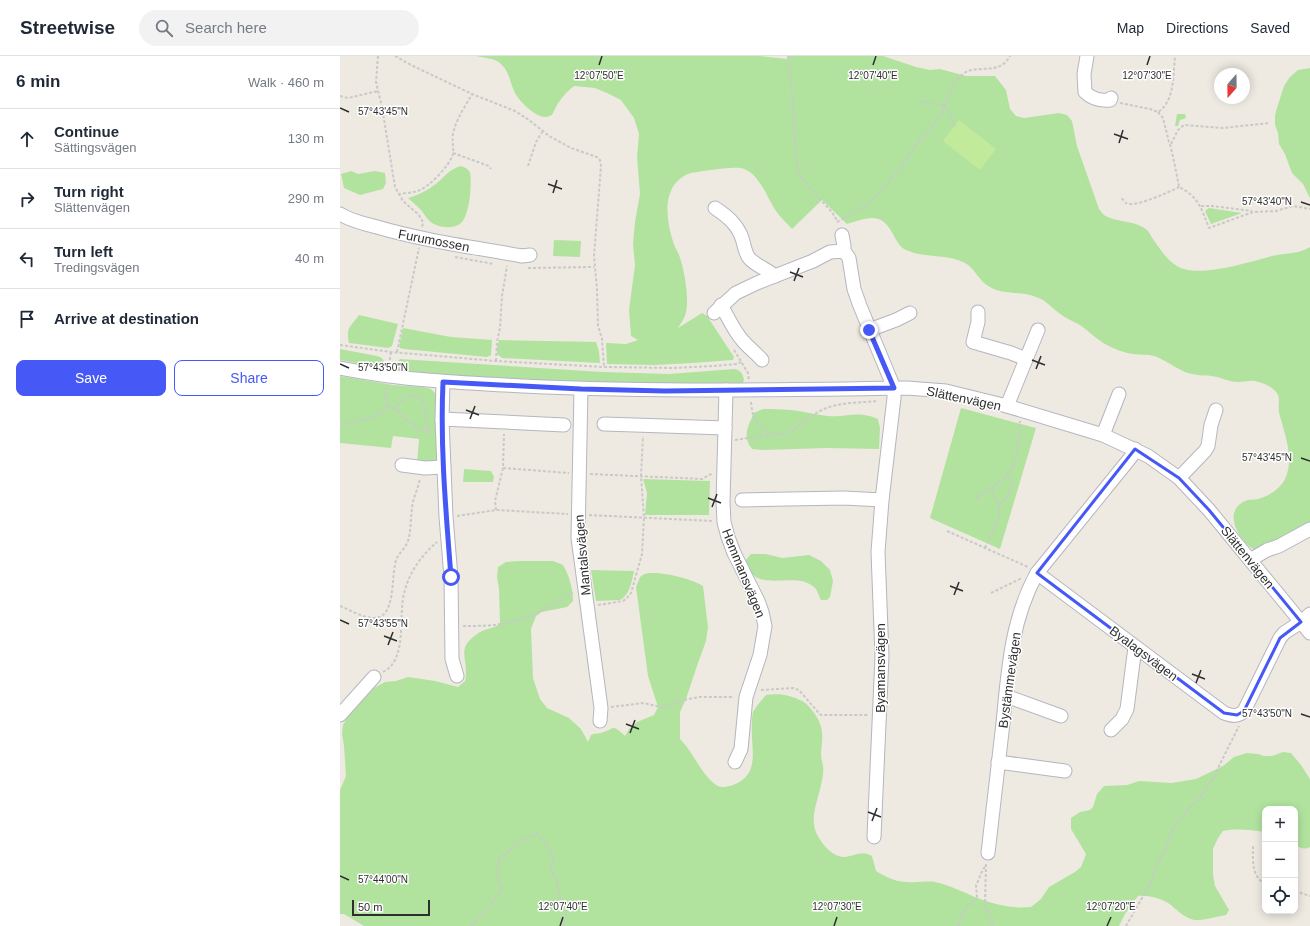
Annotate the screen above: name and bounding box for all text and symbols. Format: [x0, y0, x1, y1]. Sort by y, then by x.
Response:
search box [139, 10, 419, 46]
text: Streetwise [20, 17, 115, 38]
icon: search [153, 17, 175, 39]
text: Search here [185, 19, 267, 36]
text: Map [1117, 20, 1144, 36]
text: Directions [1166, 20, 1228, 36]
text: Saved [1250, 20, 1290, 36]
north arrow [1214, 68, 1250, 104]
text: 12°07'50"E [574, 70, 624, 81]
text: 12°07'40"E [848, 70, 898, 81]
text: 12°07'30"E [1122, 70, 1172, 81]
text: 6 min [16, 72, 60, 91]
text: Walk · 460 m [248, 75, 324, 90]
text: 57°43'45"N [358, 106, 408, 117]
text: Continue [54, 123, 119, 140]
icon: ahead [16, 128, 38, 150]
text: 130 m [288, 131, 324, 146]
text: Sättingsvägen [54, 140, 136, 155]
text: Turn right [54, 183, 124, 200]
icon: right [16, 188, 38, 210]
text: 290 m [288, 191, 324, 206]
text: 57°43'40"N [1242, 196, 1292, 207]
text: Slättenvägen [54, 200, 130, 215]
street label: Furumossen [397, 226, 471, 255]
text: Turn left [54, 243, 113, 260]
icon: left [16, 248, 38, 270]
text: 40 m [295, 251, 324, 266]
text: Tredingsvägen [54, 260, 140, 275]
icon: arrive [16, 308, 38, 330]
text: Arrive at destination [54, 310, 199, 327]
route end [860, 321, 878, 339]
button: Save [16, 360, 166, 396]
button: Share [174, 360, 324, 396]
text: 57°43'50"N [358, 362, 408, 373]
street label: Slättenvägen [925, 383, 1003, 414]
text: 57°43'45"N [1242, 452, 1292, 463]
street label: Mantalsvägen [571, 514, 593, 596]
street label: Slättenvägen [1218, 523, 1277, 592]
street label: Hemmansvägen [719, 526, 768, 620]
route start [442, 568, 460, 586]
text: 57°43'55"N [358, 618, 408, 629]
street label: Byamansvägen [873, 623, 888, 713]
street label: Byalagsvägen [1107, 623, 1181, 684]
street label: Bystämmevägen [995, 631, 1024, 729]
text: 57°43'50"N [1242, 708, 1292, 719]
map controls [1262, 806, 1298, 914]
button: + [1262, 806, 1298, 842]
button: − [1262, 842, 1298, 878]
text: 57°44'00"N [358, 874, 408, 885]
button: locate [1262, 878, 1298, 914]
scale bar [352, 898, 430, 917]
text: 50 m [358, 901, 382, 913]
text: 12°07'40"E [538, 901, 588, 912]
text: 12°07'30"E [812, 901, 862, 912]
text: 12°07'20"E [1086, 901, 1136, 912]

